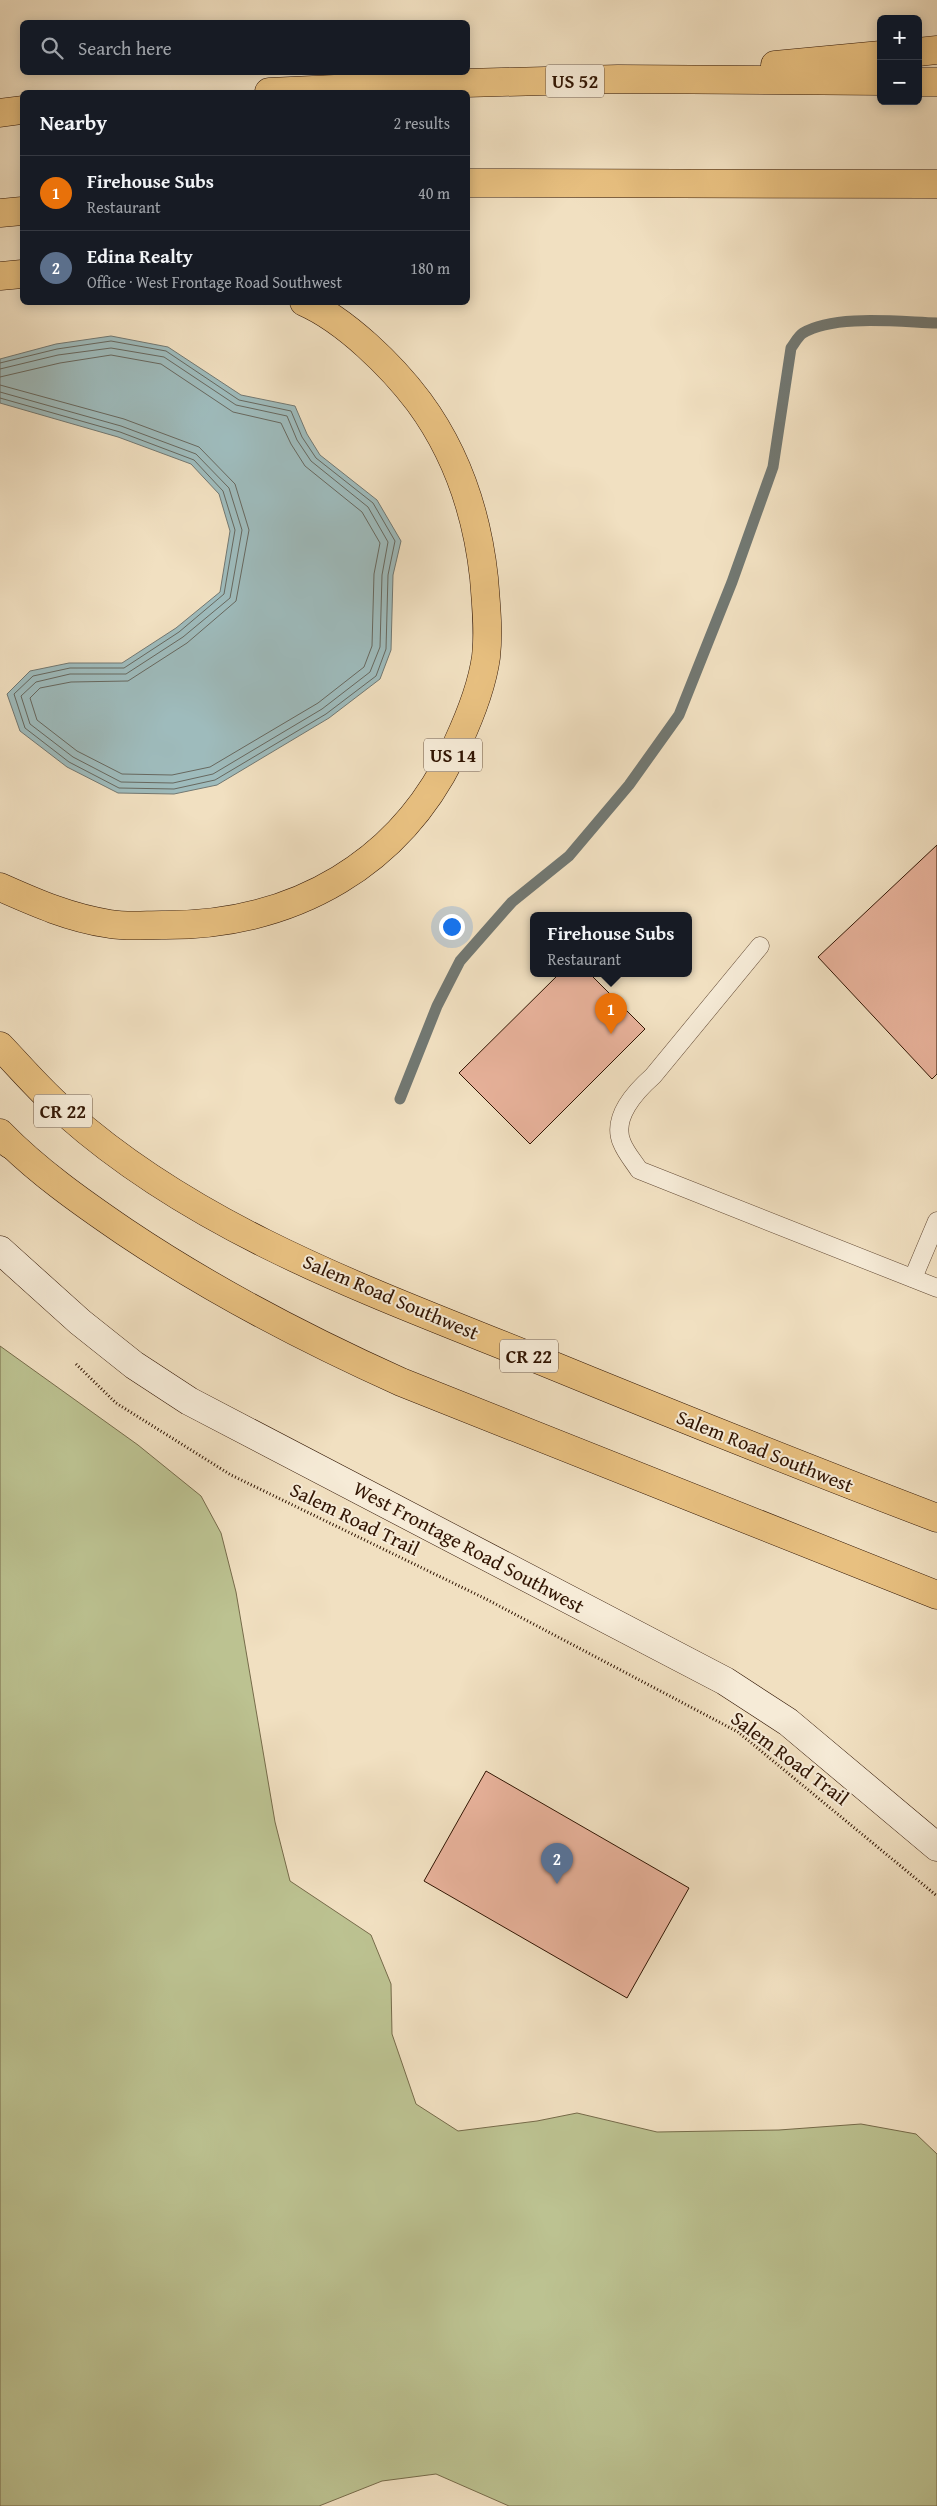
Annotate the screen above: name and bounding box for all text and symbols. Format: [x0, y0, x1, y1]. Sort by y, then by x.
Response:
map controls [877, 15, 922, 105]
button: + [877, 15, 922, 60]
search box [20, 20, 470, 75]
icon: search [38, 34, 66, 62]
text: Search here [78, 34, 172, 62]
button: − [877, 60, 922, 105]
road number: US 52 [546, 64, 604, 98]
text: Nearby [40, 107, 107, 138]
text: 2 results [393, 111, 450, 135]
text: Firehouse Subs [87, 167, 214, 195]
text: 1 [52, 181, 60, 205]
text: 40 m [418, 181, 450, 205]
text: Restaurant [87, 195, 161, 219]
text: Edina Realty [87, 242, 193, 270]
text: 2 [52, 256, 60, 280]
text: 180 m [410, 256, 450, 280]
text: Office · West Frontage Road Southwest [87, 270, 342, 294]
road number: US 14 [424, 738, 482, 772]
popup [530, 912, 692, 977]
your location [439, 914, 465, 940]
text: Firehouse Subs [548, 919, 674, 947]
text: Restaurant [548, 947, 621, 971]
pin: 1 [595, 993, 627, 1034]
road number: CR 22 [34, 1094, 92, 1128]
street label: Salem Road Southwest [299, 1246, 484, 1347]
road number: CR 22 [500, 1340, 558, 1372]
street label: Salem Road Southwest [672, 1402, 858, 1499]
street label: West Frontage Road Southwest [349, 1473, 590, 1620]
street label: Salem Road Trail [285, 1475, 425, 1563]
street label: Salem Road Trail [725, 1704, 856, 1812]
pin: 2 [541, 1843, 573, 1884]

